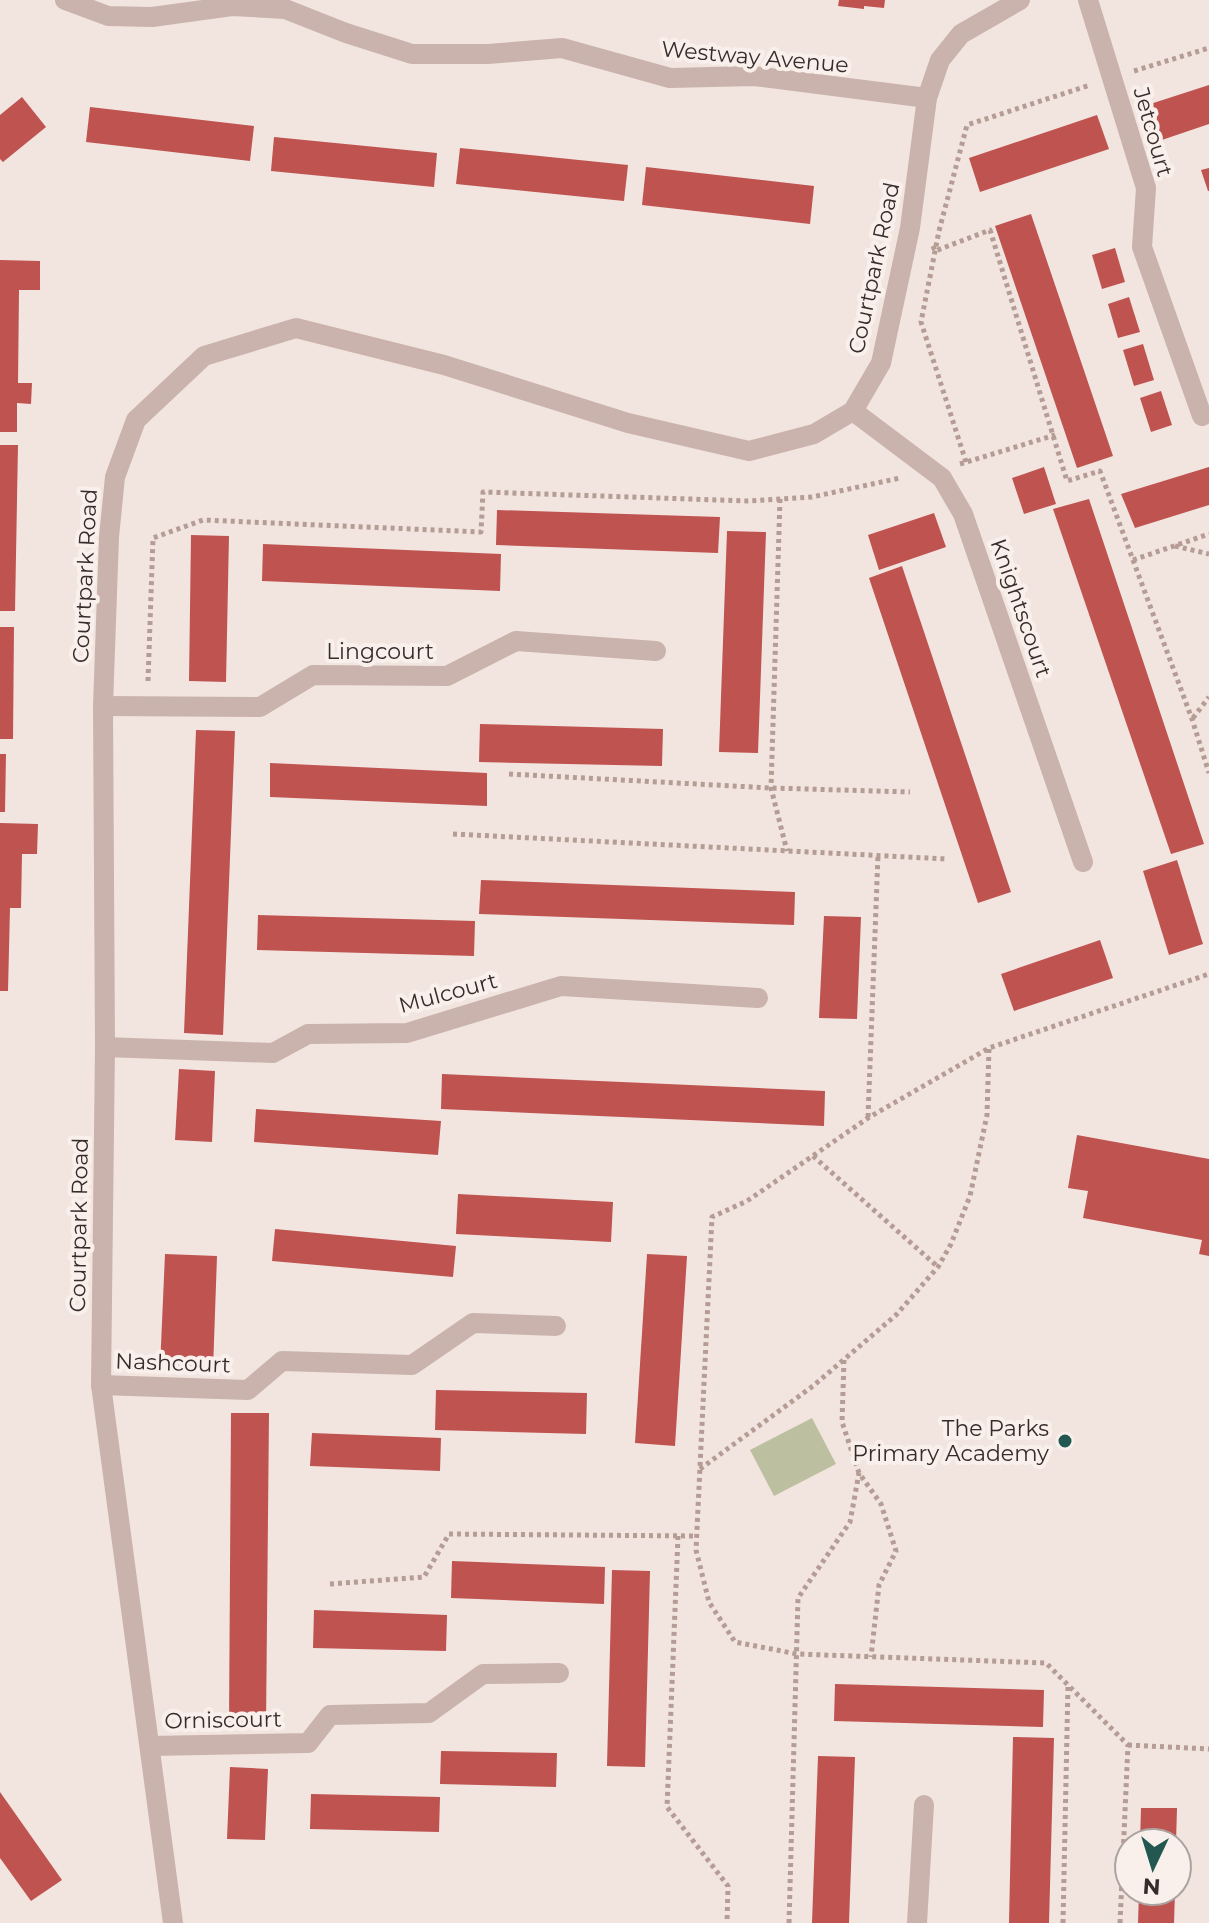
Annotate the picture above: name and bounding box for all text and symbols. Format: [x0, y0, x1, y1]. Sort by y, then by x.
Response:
street label: Westway Avenue [660, 35, 850, 79]
street label: Jetcourt [1127, 83, 1179, 180]
street label: Courtpark Road [843, 180, 905, 356]
street label: Courtpark Road [67, 488, 103, 664]
street label: Knightscourt [985, 535, 1057, 681]
street label: Lingcourt [326, 638, 434, 665]
street label: Mulcourt [396, 967, 500, 1019]
street label: Courtpark Road [64, 1137, 94, 1313]
street label: Nashcourt [115, 1347, 231, 1379]
place label: The Parks Primary Academy [852, 1415, 1049, 1467]
marker: The Parks Primary Academy [1056, 1432, 1074, 1450]
street label: Orniscourt [164, 1705, 282, 1735]
north arrow [1113, 1827, 1193, 1907]
text: N [1142, 1872, 1161, 1901]

